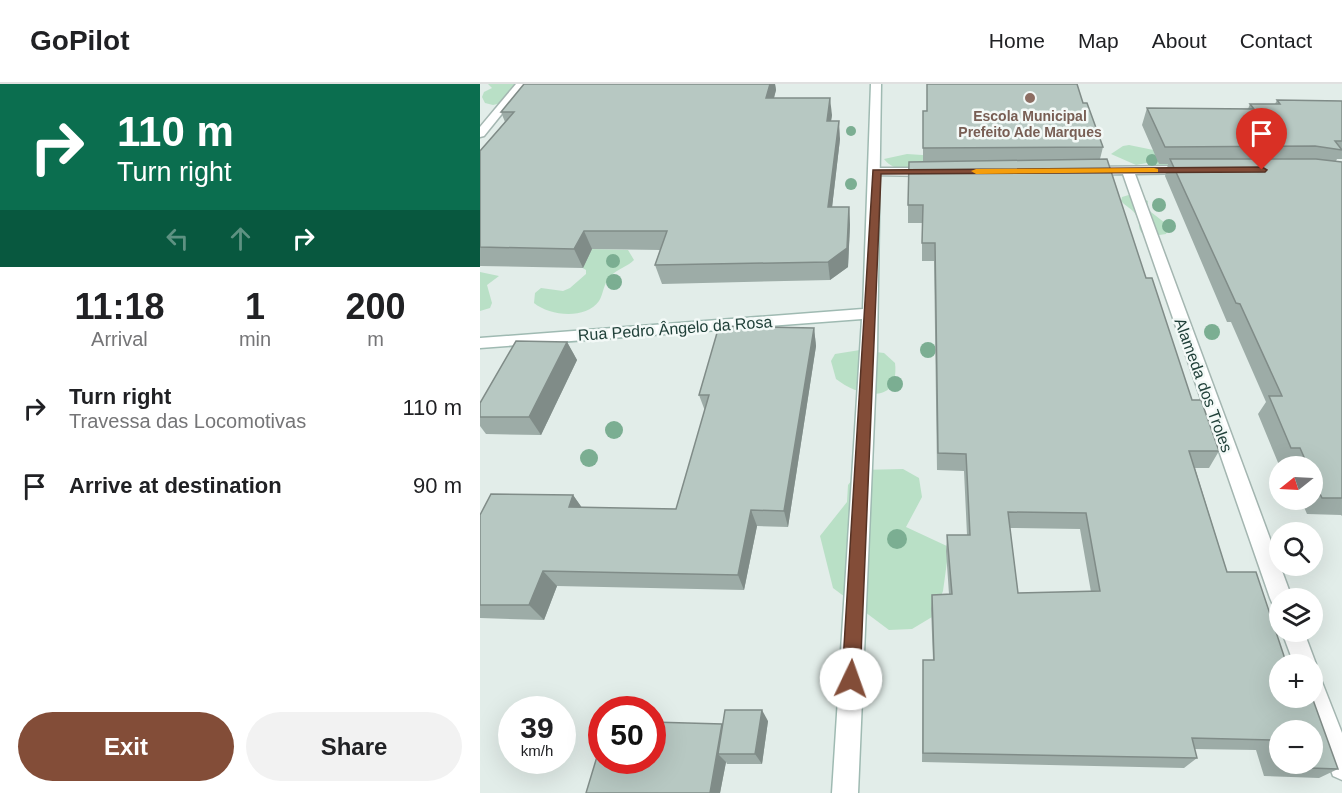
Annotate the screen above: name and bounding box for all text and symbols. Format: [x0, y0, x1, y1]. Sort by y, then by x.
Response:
text: GoPilot [30, 25, 130, 56]
text: Home [989, 29, 1045, 52]
text: Map [1078, 29, 1119, 52]
text: About [1152, 29, 1207, 52]
text: Contact [1240, 29, 1312, 52]
marker: Escola Municipal Prefeito Ade Marques [1023, 91, 1037, 105]
icon: right [18, 108, 96, 186]
text: 110 m [117, 108, 234, 155]
place label: Escola Municipal Prefeito Ade Marques [958, 108, 1102, 140]
pin [1236, 108, 1287, 170]
icon: arrive [1245, 117, 1278, 150]
text: Turn right [117, 157, 232, 187]
icon: left [161, 222, 194, 255]
icon: ahead [224, 222, 257, 255]
icon: right [287, 222, 320, 255]
text: 11:18 [74, 286, 164, 327]
text: 1 [245, 286, 265, 327]
text: 200 [346, 286, 406, 327]
street label: Rua Pedro Ângelo da Rosa [577, 312, 773, 344]
street label: Alameda dos Troles [1171, 316, 1236, 455]
text: Arrival [91, 328, 148, 350]
text: min [239, 328, 271, 350]
text: m [367, 328, 384, 350]
text: Turn right [69, 384, 171, 409]
icon: right [18, 392, 51, 425]
text: 110 m [402, 395, 462, 420]
text: Travessa das Locomotivas [69, 410, 306, 432]
north arrow [1269, 456, 1323, 510]
map controls [1269, 456, 1323, 774]
icon: arrive [18, 470, 51, 503]
text: Arrive at destination [69, 473, 282, 498]
text: 90 m [413, 473, 462, 498]
button: search [1269, 522, 1323, 576]
button: layers [1269, 588, 1323, 642]
position arrow [819, 647, 883, 711]
button: + [1269, 654, 1323, 708]
speed limit sign: 50 [588, 696, 666, 774]
text: 39 [520, 711, 554, 744]
button: Exit [18, 712, 234, 781]
button: Share [246, 712, 462, 781]
button: − [1269, 720, 1323, 774]
text: km/h [521, 742, 553, 759]

